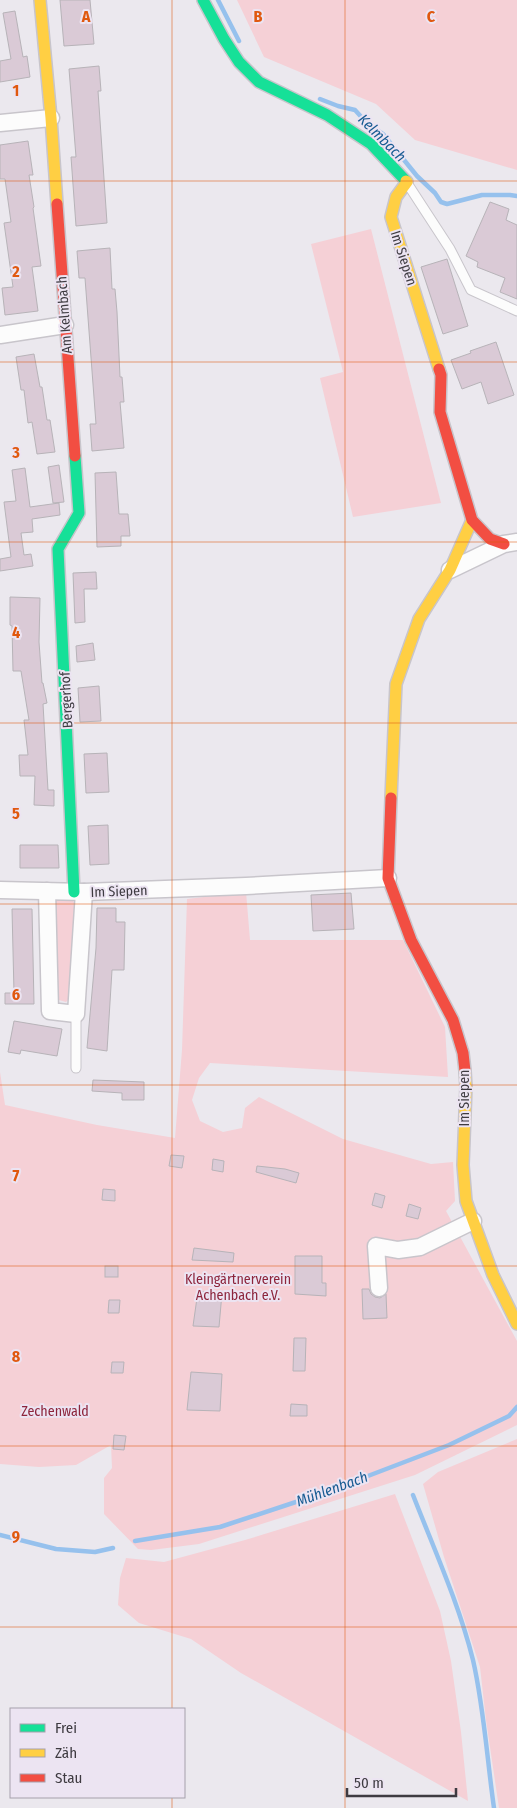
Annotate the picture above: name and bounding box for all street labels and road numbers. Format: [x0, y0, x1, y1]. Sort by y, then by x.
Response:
street label: Im Siepen [387, 228, 420, 288]
street label: Am Kelmbach [53, 276, 76, 354]
street label: Bergerhof [56, 670, 76, 729]
street label: Im Siepen [90, 882, 148, 901]
street label: Im Siepen [456, 1070, 473, 1126]

